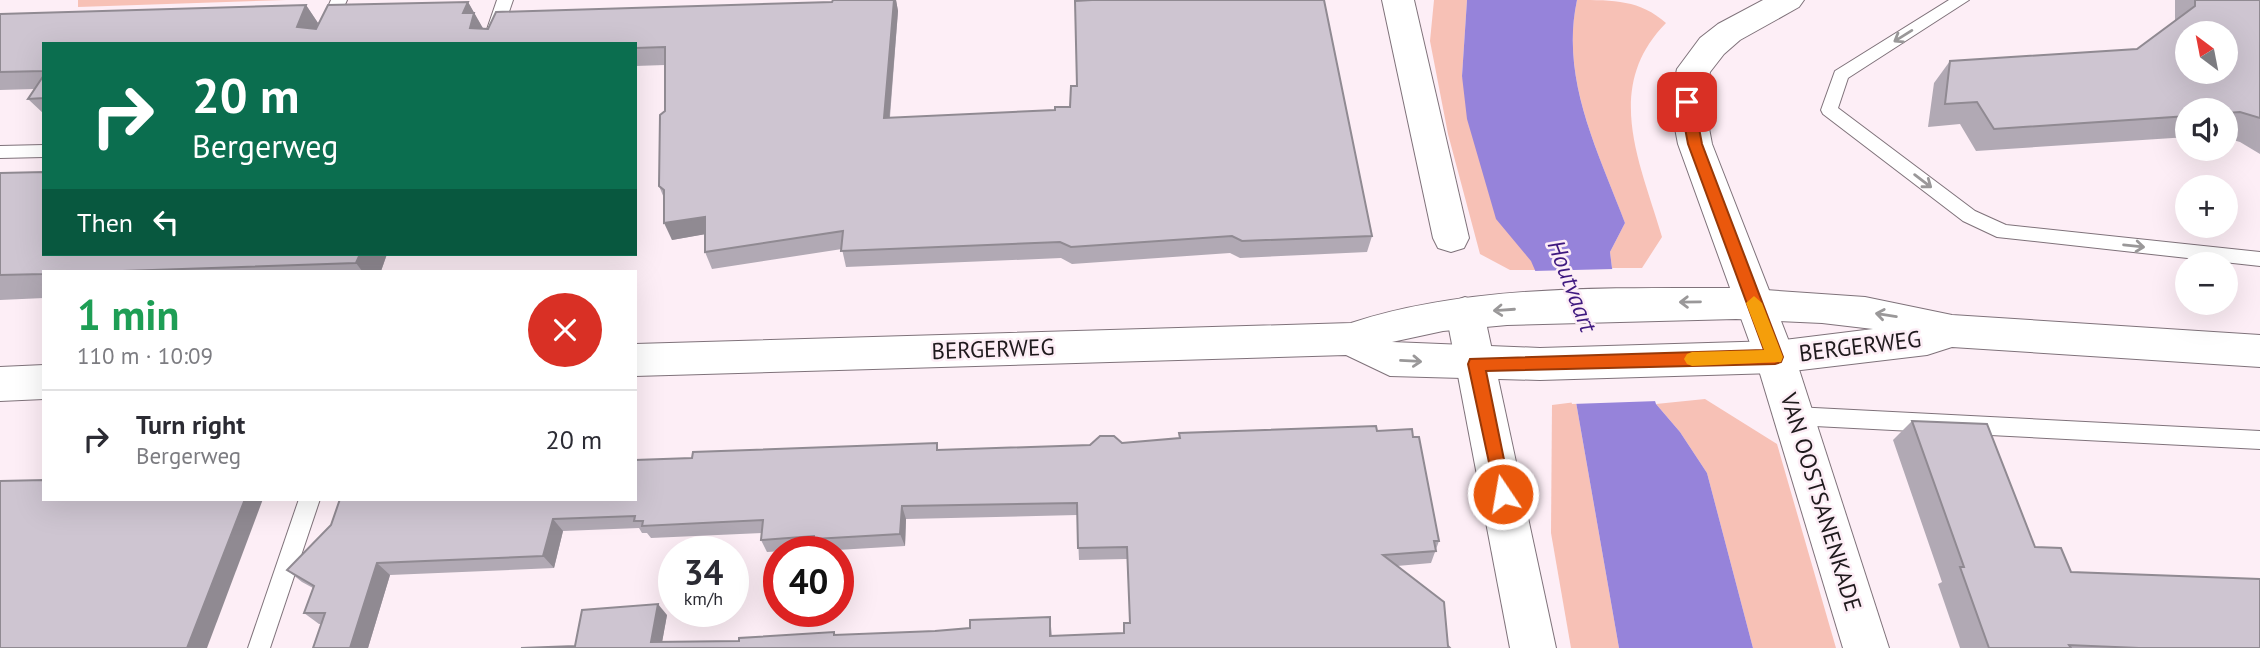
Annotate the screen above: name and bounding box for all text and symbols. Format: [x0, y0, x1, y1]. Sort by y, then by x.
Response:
north arrow [2175, 21, 2238, 84]
map controls [2175, 21, 2238, 315]
one-way arrow [1893, 29, 1913, 43]
text: 20 m [192, 63, 299, 127]
icon: right [77, 70, 168, 161]
pin [1657, 72, 1717, 132]
icon: arrive [1668, 83, 1706, 121]
button: sound [2175, 98, 2238, 161]
text: Bergerweg [192, 125, 338, 167]
one-way arrow [1913, 173, 1931, 188]
button: + [2175, 175, 2238, 238]
icon: left [147, 203, 185, 241]
text: Then [77, 206, 133, 239]
water label: Houtvaart [1541, 235, 1605, 338]
one-way arrow [2122, 239, 2145, 252]
button: − [2175, 252, 2238, 315]
text: 1 min [77, 287, 179, 342]
button: close [528, 293, 602, 367]
one-way arrow [1679, 295, 1702, 309]
one-way arrow [1493, 304, 1516, 317]
one-way arrow [1875, 308, 1898, 321]
street label: BERGERWEG [1797, 324, 1923, 367]
street label: BERGERWEG [931, 332, 1055, 365]
text: 110 m · 10:09 [77, 341, 213, 370]
one-way arrow [1400, 354, 1423, 367]
street label: VAN OOSTSANENKADE [1774, 388, 1868, 614]
text: Turn right [136, 408, 245, 441]
icon: right [77, 420, 115, 458]
text: 20 m [546, 423, 602, 456]
text: Bergerweg [136, 441, 241, 470]
position arrow [1466, 457, 1540, 531]
speed limit sign: 40 [763, 536, 854, 627]
text: 34 [684, 549, 723, 595]
text: km/h [684, 587, 723, 610]

